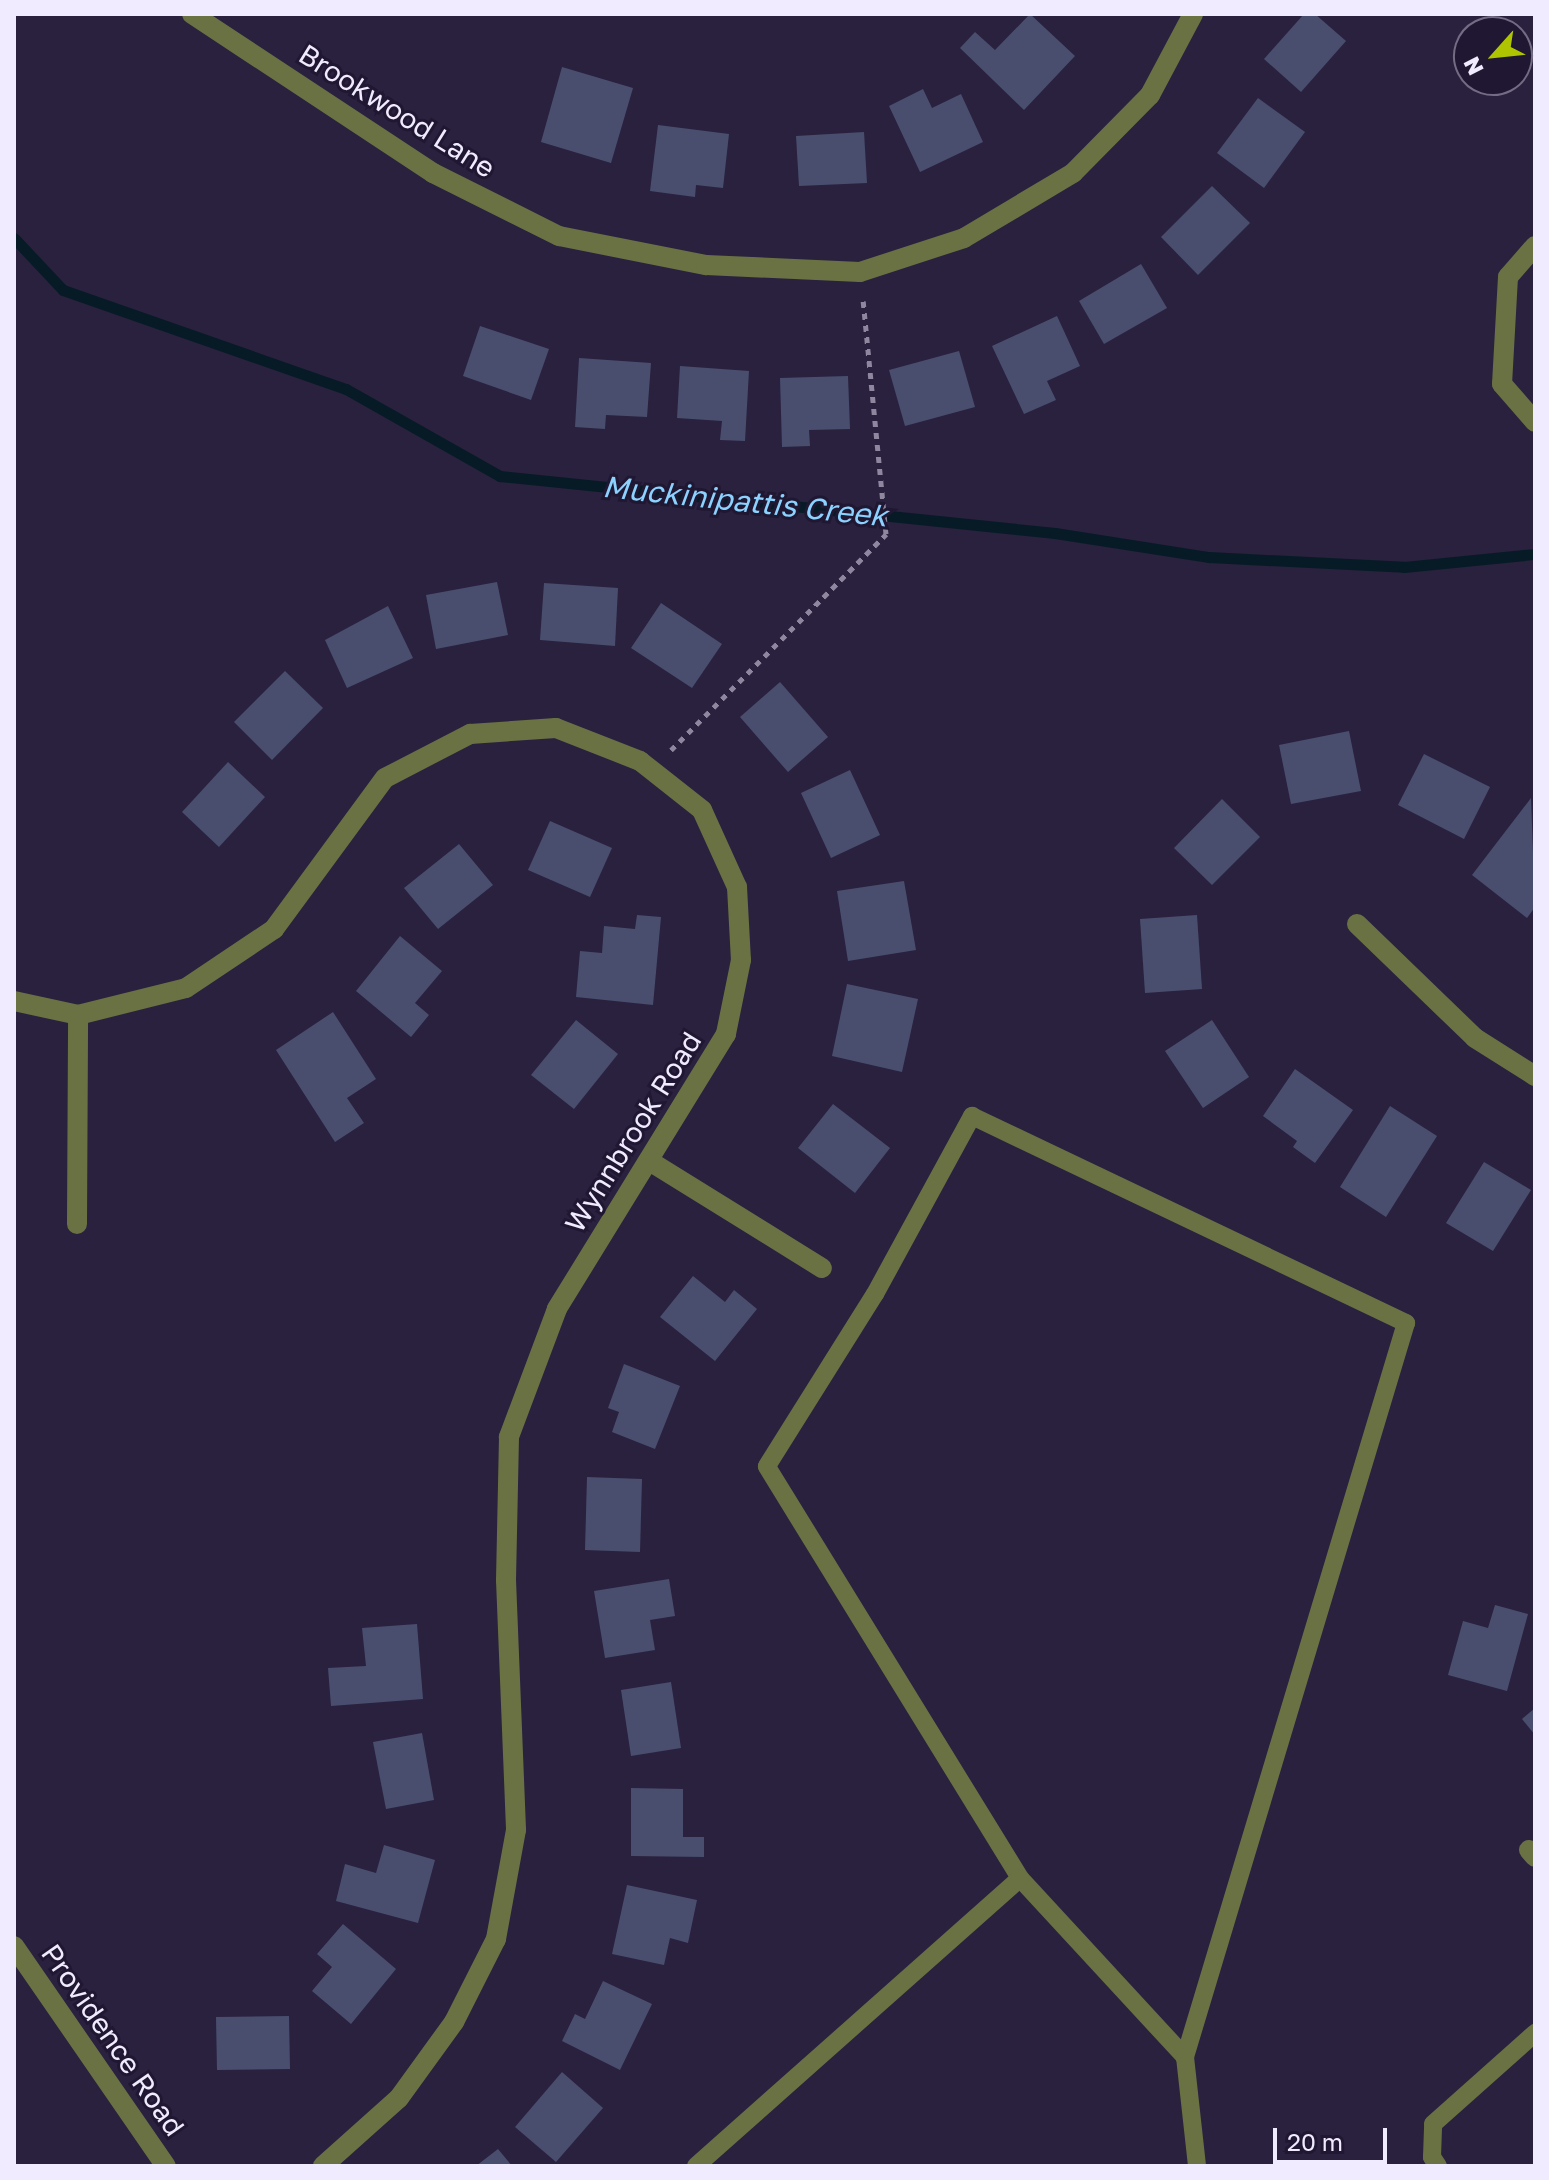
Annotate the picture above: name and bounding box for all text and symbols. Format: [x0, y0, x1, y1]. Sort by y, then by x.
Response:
north arrow [1453, 16, 1533, 96]
street label: Brookwood Lane [293, 37, 501, 185]
text: N [1457, 53, 1489, 80]
water label: Muckinipattis Creek [601, 468, 889, 534]
street label: Wynnbrook Road [558, 1026, 708, 1238]
street label: Providence Road [34, 1938, 192, 2142]
scale bar [1277, 2112, 1391, 2162]
text: 20 m [1287, 2127, 1343, 2156]

